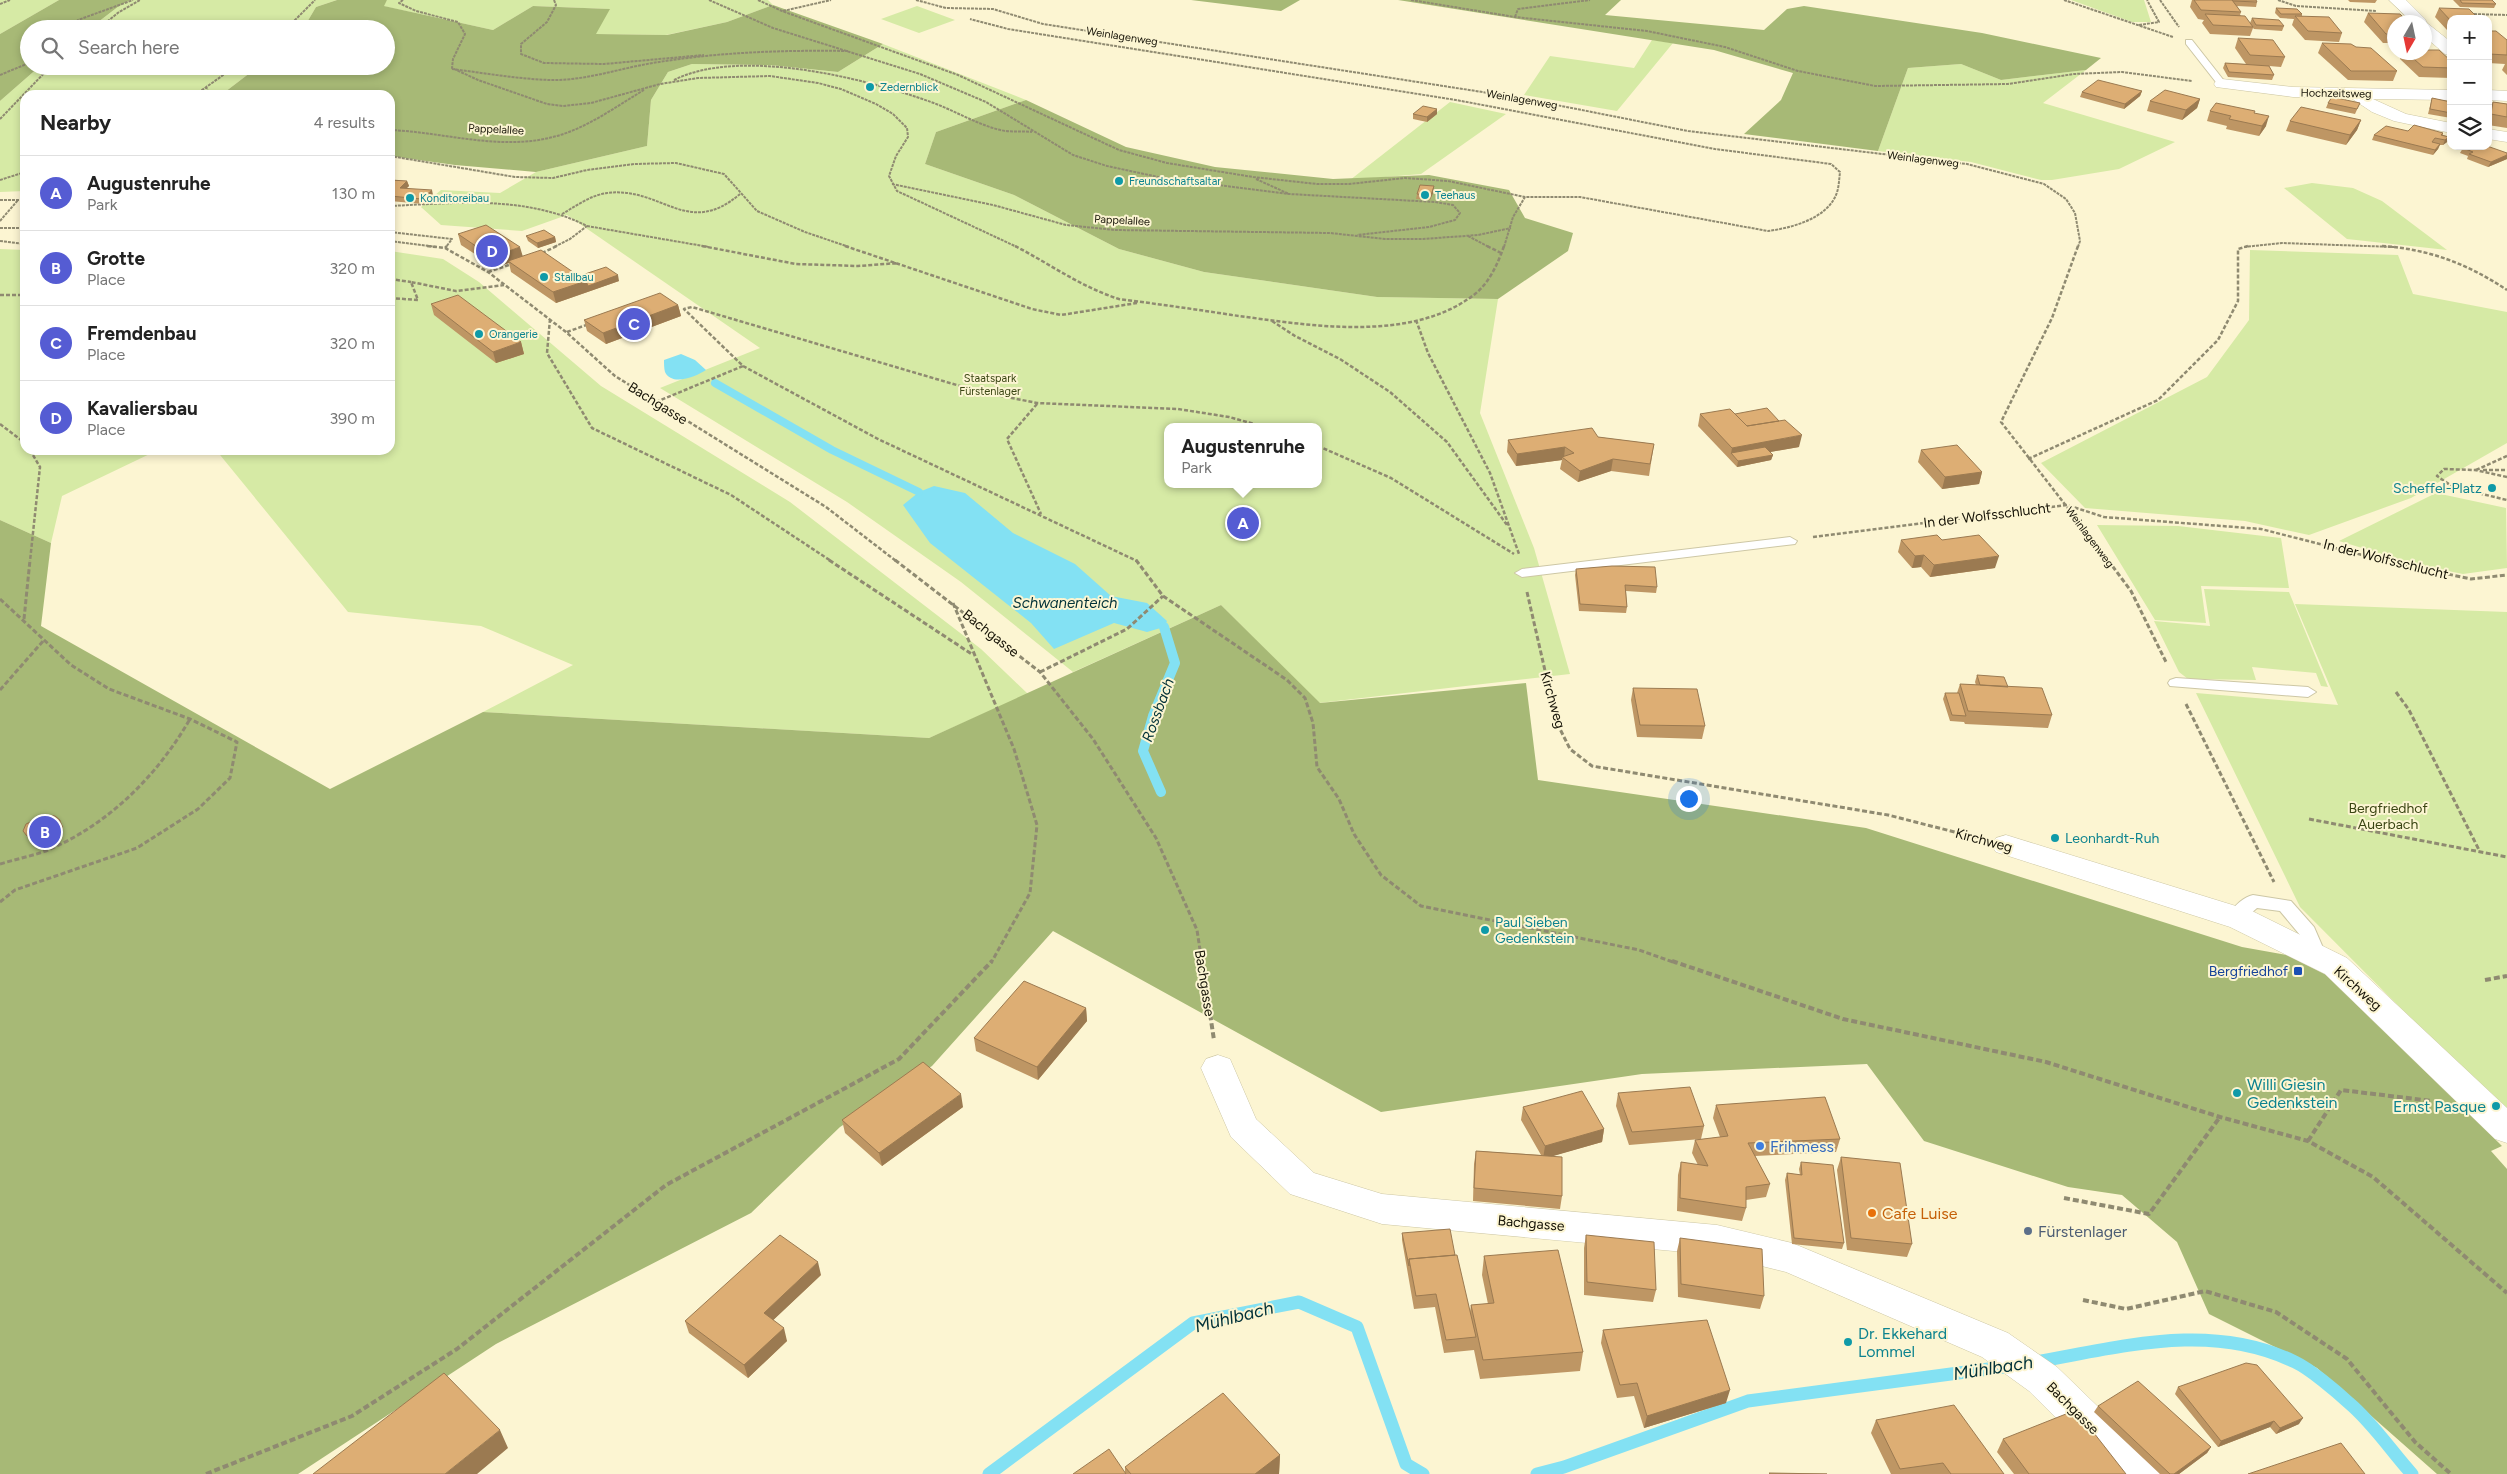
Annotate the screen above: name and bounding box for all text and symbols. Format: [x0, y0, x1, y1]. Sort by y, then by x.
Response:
north arrow [2387, 15, 2432, 60]
map controls [2447, 15, 2492, 150]
button: + [2447, 15, 2492, 60]
search box [20, 20, 395, 75]
street label: Weinlagenweg [1085, 24, 1159, 49]
icon: search [38, 34, 66, 62]
text: Search here [78, 36, 180, 59]
button: − [2447, 60, 2492, 105]
marker: Zedernblick [864, 81, 876, 93]
place label: Zedernblick [880, 81, 939, 94]
street label: Hochzeitsweg [2300, 86, 2372, 101]
street label: Weinlagenweg [1485, 87, 1559, 112]
button: layers [2447, 105, 2492, 150]
text: Nearby [40, 110, 111, 135]
text: 4 results [314, 113, 375, 132]
street label: Pappelallee [468, 122, 524, 137]
street label: Weinlagenweg [1886, 149, 1960, 170]
text: Augustenruhe [87, 172, 211, 195]
marker: Freundschaftsaltar [1113, 175, 1125, 187]
place label: Freundschaftsaltar [1129, 175, 1221, 188]
text: A [50, 184, 62, 203]
text: 130 m [332, 184, 375, 203]
marker: Teehaus [1419, 189, 1431, 201]
place label: Teehaus [1435, 189, 1475, 202]
marker: Konditoreibau [404, 192, 416, 204]
place label: Konditoreibau [420, 192, 489, 205]
text: Park [87, 195, 117, 214]
street label: Pappelallee [1094, 213, 1150, 228]
pin: D [476, 232, 508, 270]
text: Grotte [87, 247, 145, 270]
text: B [51, 259, 61, 278]
text: 320 m [330, 259, 375, 278]
text: Place [87, 270, 125, 289]
marker: Stallbau [538, 271, 550, 283]
place label: Stallbau [554, 271, 594, 284]
pin: C [618, 305, 650, 343]
text: Fremdenbau [87, 322, 197, 345]
marker: Orangerie [473, 328, 485, 340]
place label: Orangerie [489, 328, 538, 341]
text: C [50, 334, 62, 353]
text: 320 m [330, 334, 375, 353]
text: Place [87, 345, 125, 364]
park label: Staatspark Fürstenlager [959, 372, 1021, 398]
street label: Bachgasse [625, 378, 691, 429]
text: Kavaliersbau [87, 397, 198, 420]
text: D [50, 409, 62, 428]
text: 390 m [329, 409, 375, 428]
text: Place [87, 420, 125, 439]
popup [1164, 423, 1322, 488]
text: Augustenruhe [1181, 435, 1305, 458]
text: Park [1181, 458, 1212, 477]
place label: Scheffel-Platz [2393, 480, 2482, 497]
marker: Scheffel-Platz [2486, 482, 2498, 494]
street label: In der Wolfsschlucht [1922, 499, 2052, 532]
pin: A [1227, 504, 1259, 542]
street label: Weinlagenweg [2063, 505, 2117, 570]
street label: In der Wolfsschlucht [2322, 536, 2450, 583]
water label: Schwanenteich [1013, 594, 1117, 612]
street label: Bachgasse [959, 606, 1023, 661]
street label: Kirchweg [1536, 670, 1569, 731]
water label: Rossbach [1138, 676, 1178, 744]
your location [1676, 786, 1702, 812]
park label: Bergfriedhof Auerbach [2348, 800, 2428, 833]
pin: B [29, 813, 61, 851]
street label: Kirchweg [1953, 825, 2014, 856]
place label: Leonhardt-Ruh [2065, 830, 2159, 847]
marker: Leonhardt-Ruh [2049, 832, 2061, 844]
place label: Paul Sieben Gedenkstein [1495, 914, 1574, 947]
marker: Paul Sieben Gedenkstein [1479, 924, 1491, 936]
street label: Bachgasse [1191, 949, 1218, 1018]
street label: Kirchweg [2330, 962, 2385, 1014]
place label: Bergfriedhof [2209, 963, 2289, 980]
marker: Bergfriedhof [2292, 965, 2304, 977]
place label: Willi Giesin Gedenkstein [2247, 1075, 2338, 1112]
marker: Willi Giesin Gedenkstein [2231, 1087, 2243, 1099]
place label: Ernst Pasque [2393, 1097, 2486, 1116]
marker: Ernst Pasque [2490, 1100, 2502, 1112]
place label: Frihmess [1770, 1137, 1834, 1156]
marker: Frihmess [1754, 1140, 1766, 1152]
place label: Cafe Luise [1882, 1204, 1958, 1223]
marker: Cafe Luise [1866, 1207, 1878, 1219]
street label: Bachgasse [1497, 1212, 1565, 1235]
place label: Fürstenlager [2038, 1222, 2128, 1241]
marker: Fürstenlager [2022, 1225, 2034, 1237]
water label: Mühlbach [1192, 1297, 1276, 1337]
place label: Dr. Ekkehard Lommel [1858, 1324, 1947, 1361]
marker: Dr. Ekkehard Lommel [1842, 1336, 1854, 1348]
water label: Mühlbach [1952, 1351, 2034, 1385]
street label: Bachgasse [2043, 1379, 2103, 1438]

